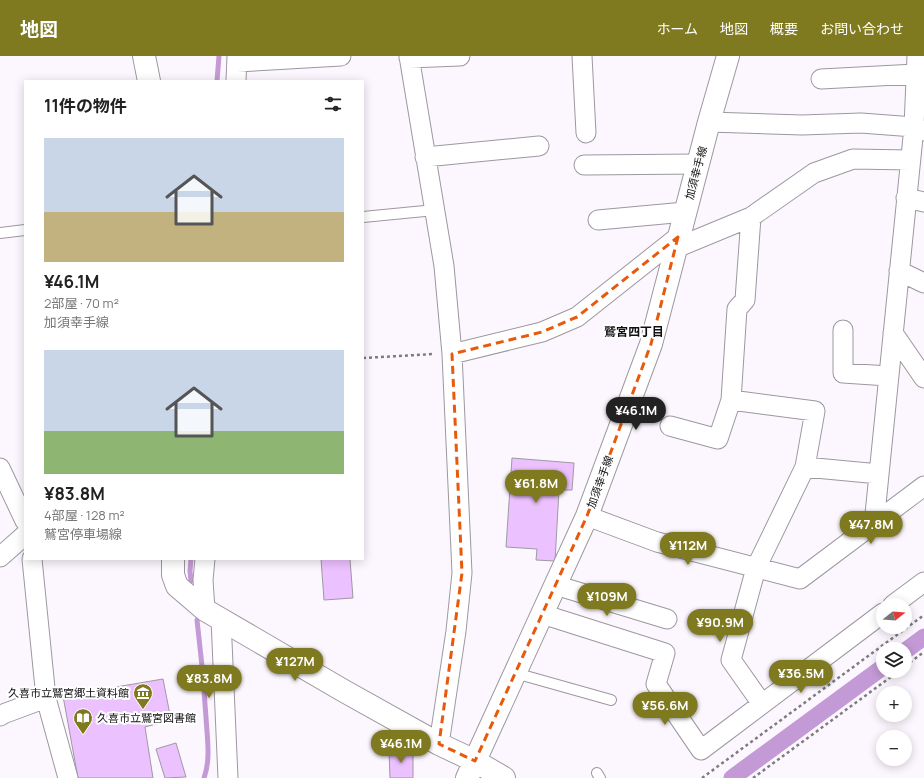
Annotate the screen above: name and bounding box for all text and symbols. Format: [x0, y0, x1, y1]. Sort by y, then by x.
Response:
text: 地図 [20, 16, 58, 42]
text: ホーム [656, 19, 698, 38]
text: 地図 [720, 19, 748, 38]
text: 概要 [770, 19, 798, 38]
text: お問い合わせ [820, 19, 904, 38]
icon: filters [322, 93, 344, 115]
text: 11件の物件 [44, 94, 127, 117]
street label: 加須幸手線 [681, 144, 710, 201]
icon: home [158, 164, 230, 236]
text: ¥46.1M [44, 270, 99, 293]
text: 2部屋 · 70 m² [44, 294, 119, 312]
text: 加須幸手線 [44, 313, 109, 331]
district label: 鷲宮四丁目 [604, 323, 664, 340]
icon: home [158, 376, 230, 448]
pin: ¥46.1M [603, 397, 669, 431]
text: ¥46.1M [615, 401, 657, 419]
street label: 加須幸手線 [583, 453, 616, 510]
pin: ¥61.8M [503, 470, 569, 504]
text: ¥61.8M [514, 474, 558, 492]
text: ¥83.8M [44, 482, 105, 505]
text: 4部屋 · 128 m² [44, 506, 125, 524]
pin: ¥47.8M [838, 511, 904, 545]
text: ¥47.8M [849, 515, 893, 533]
text: 鷲宮停車場線 [44, 525, 122, 543]
pin: ¥112M [660, 532, 716, 566]
text: ¥112M [669, 536, 707, 554]
pin: ¥109M [579, 583, 635, 617]
text: ¥109M [586, 587, 628, 605]
north arrow [876, 598, 912, 634]
map controls [876, 598, 912, 766]
pin: ¥90.9M [687, 609, 753, 643]
text: ¥90.9M [696, 613, 744, 631]
button: layers [876, 642, 912, 678]
pin: ¥127M [267, 648, 323, 682]
text: ¥127M [275, 652, 315, 670]
pin: ¥36.5M [768, 660, 834, 694]
text: ¥36.5M [778, 664, 824, 682]
pin: ¥83.8M [176, 665, 242, 699]
text: ¥83.8M [186, 669, 232, 687]
museum icon: 久喜市立鷲宮郷土資料館 [132, 682, 154, 710]
place label: 久喜市立鷲宮郷土資料館 [8, 685, 129, 700]
button: + [876, 686, 912, 722]
pin: ¥56.6M [632, 692, 698, 726]
text: ¥56.6M [642, 696, 688, 714]
library icon: 久喜市立鷲宮図書館 [72, 707, 94, 735]
place label: 久喜市立鷲宮図書館 [97, 710, 196, 725]
pin: ¥46.1M [368, 730, 434, 764]
button: − [876, 730, 912, 766]
text: ¥46.1M [380, 734, 422, 752]

